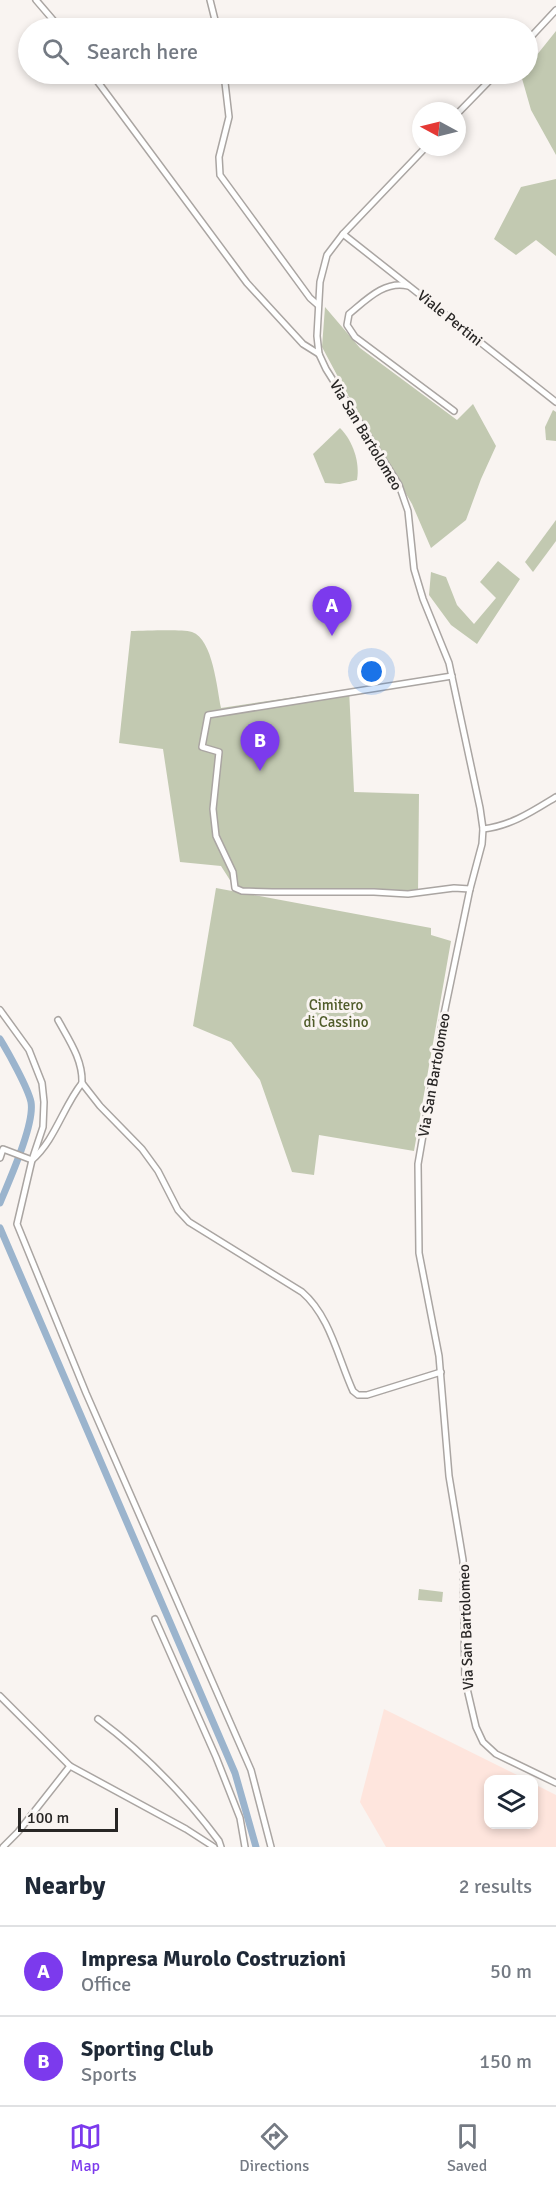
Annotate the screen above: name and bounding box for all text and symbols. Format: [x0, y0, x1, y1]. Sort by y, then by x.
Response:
search box [18, 18, 538, 84]
icon: search [39, 35, 72, 68]
text: Search here [87, 38, 198, 65]
north arrow [412, 102, 466, 156]
street label: Viale Pertini [414, 286, 486, 350]
street label: Via San Bartolomeo [326, 376, 406, 494]
pin: A [312, 586, 352, 636]
your location [357, 657, 386, 686]
pin: B [240, 722, 280, 771]
park label: Cimitero di Cassino [303, 996, 369, 1031]
street label: Via San Bartolomeo [414, 1011, 454, 1138]
street label: Via San Bartolomeo [455, 1564, 477, 1690]
map controls [484, 1775, 538, 1829]
button: layers [484, 1775, 538, 1829]
scale bar [18, 1805, 118, 1832]
text: 100 m [27, 1808, 69, 1828]
text: Nearby [24, 1870, 105, 1902]
text: 2 results [459, 1874, 532, 1899]
text: Impresa Murolo Costruzioni [81, 1945, 346, 1972]
text: A [37, 1959, 50, 1984]
text: 50 m [490, 1959, 532, 1984]
text: Office [81, 1972, 131, 1997]
text: Sporting Club [81, 2035, 213, 2062]
text: B [37, 2049, 50, 2074]
text: 150 m [479, 2049, 532, 2074]
text: Sports [81, 2062, 137, 2087]
tab: Map [69, 2120, 102, 2176]
tab: Directions [239, 2120, 309, 2176]
tab: Saved [447, 2120, 487, 2176]

